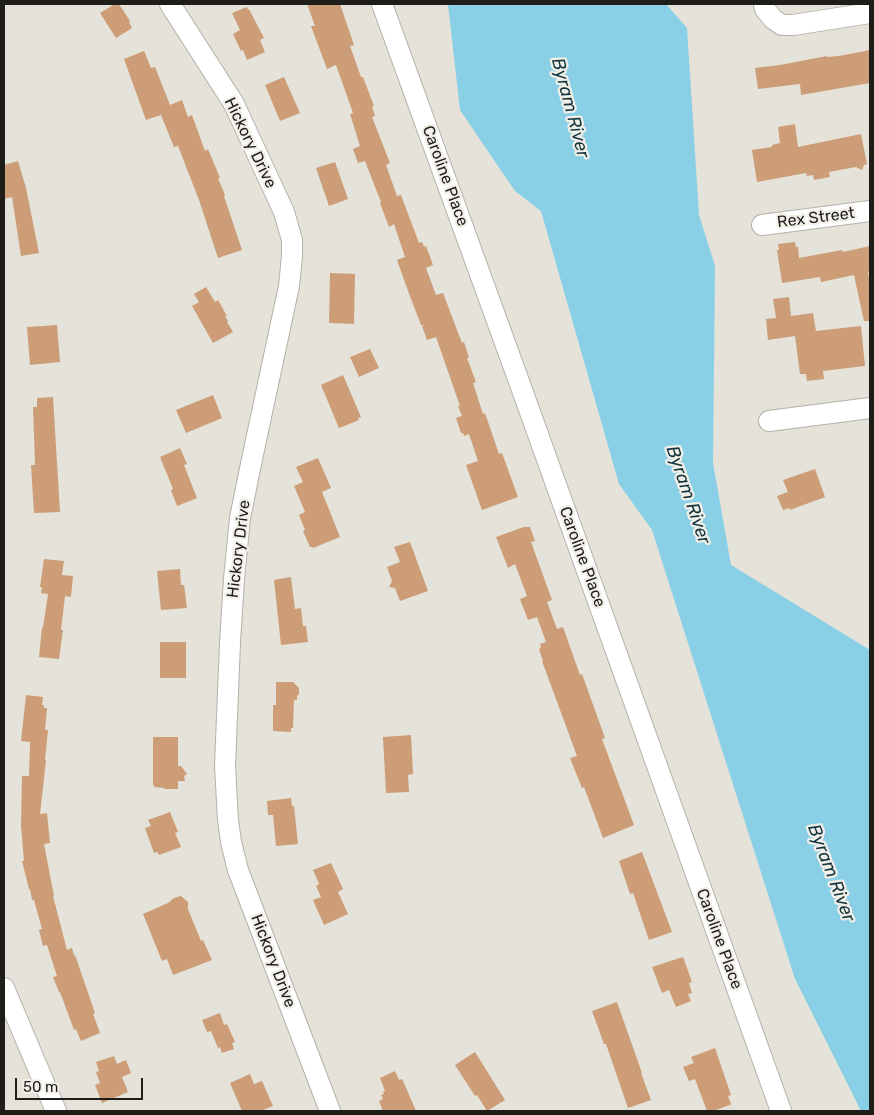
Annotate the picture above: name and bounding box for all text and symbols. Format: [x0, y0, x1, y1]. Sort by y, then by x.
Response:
water label: Byram River [546, 56, 594, 160]
street label: Hickory Drive [220, 95, 280, 191]
street label: Caroline Place [418, 123, 472, 229]
street label: Rex Street [776, 204, 856, 232]
water label: Byram River [661, 443, 715, 547]
street label: Hickory Drive [223, 499, 255, 599]
street label: Caroline Place [555, 504, 609, 610]
water label: Byram River [803, 821, 859, 925]
street label: Caroline Place [692, 886, 746, 992]
street label: Hickory Drive [246, 912, 300, 1010]
scale bar [18, 1068, 145, 1100]
text: 50 m [23, 1078, 58, 1096]

